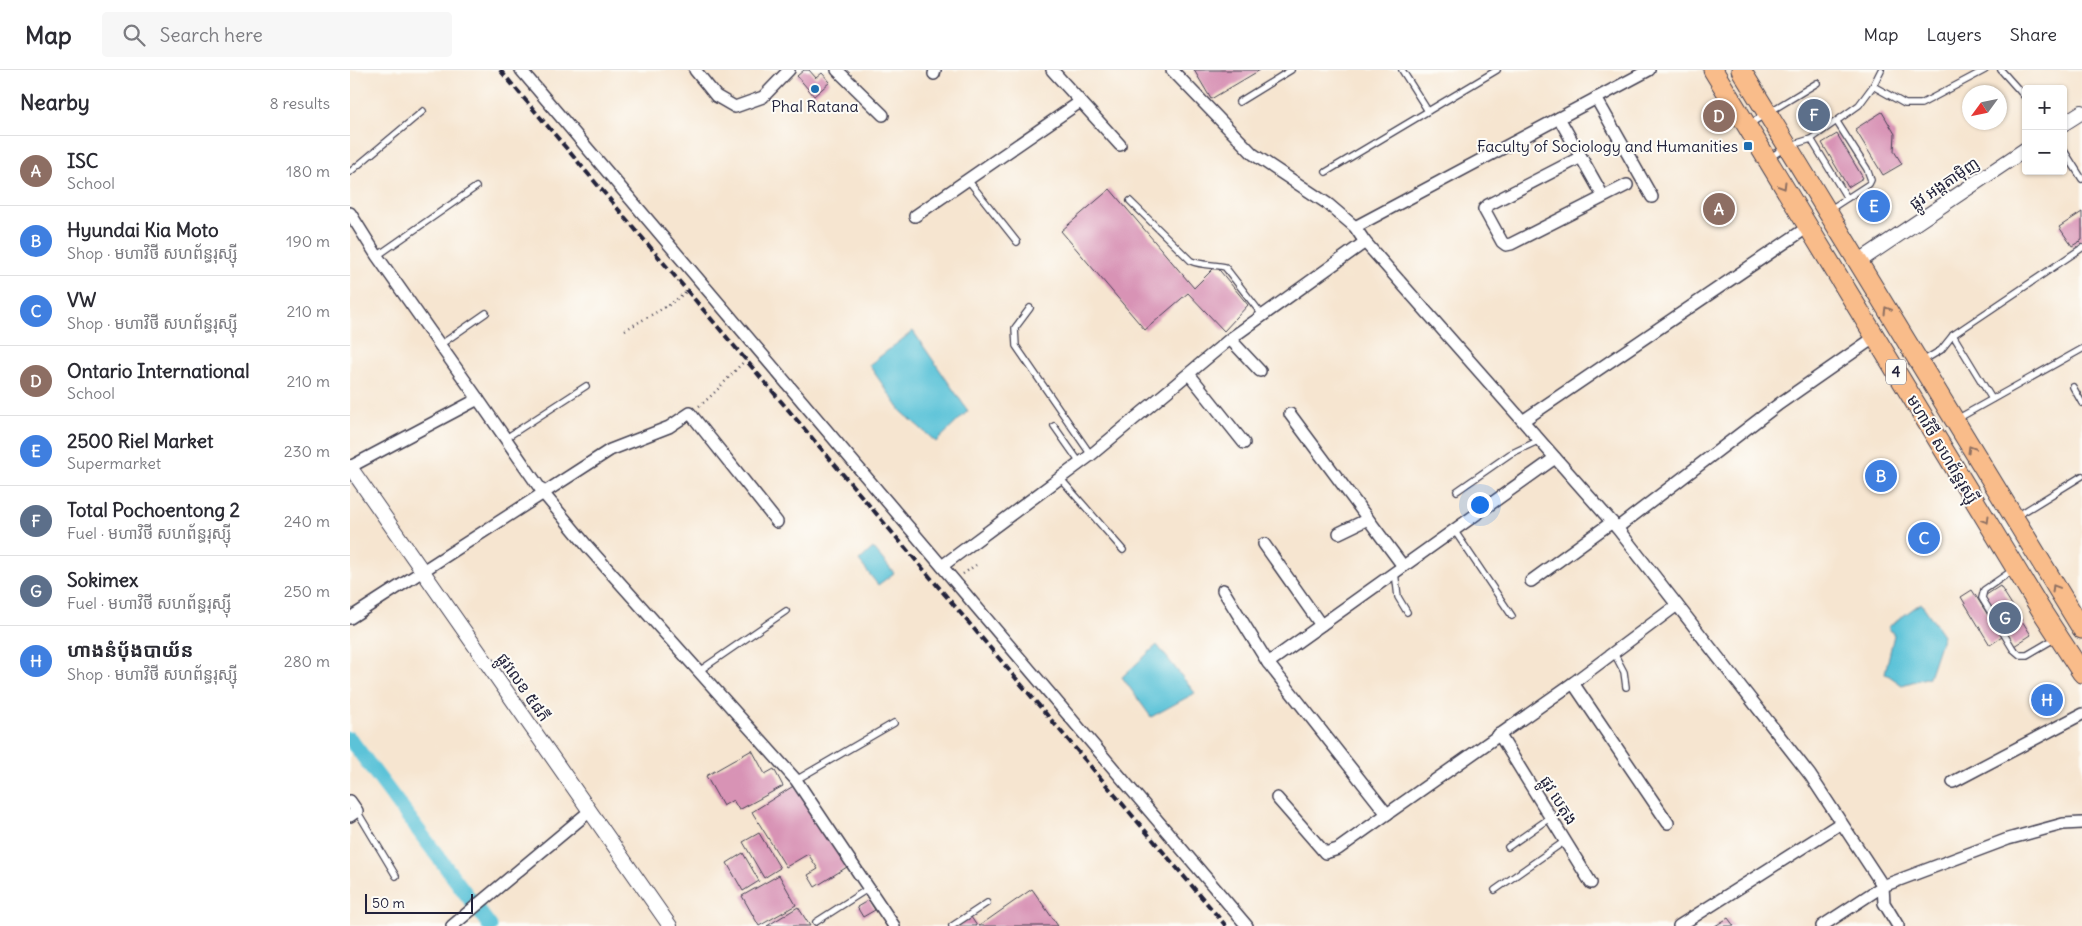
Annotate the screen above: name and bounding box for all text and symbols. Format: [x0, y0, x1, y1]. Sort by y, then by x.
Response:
search box [102, 12, 452, 57]
text: Map [25, 20, 72, 50]
icon: search [120, 21, 148, 49]
text: Search here [160, 23, 263, 47]
text: Map [1863, 23, 1898, 46]
text: Layers [1926, 23, 1982, 46]
text: Share [2010, 23, 2057, 46]
marker: Phal Ratana [809, 83, 821, 95]
north arrow [1962, 85, 2007, 130]
map controls [2022, 85, 2067, 175]
button: + [2022, 85, 2067, 130]
text: Nearby [20, 89, 90, 116]
text: 8 results [269, 93, 330, 113]
place label: Phal Ratana [771, 96, 859, 116]
pin: F [1798, 96, 1830, 134]
pin: D [1703, 97, 1735, 135]
button: − [2022, 130, 2067, 175]
place label: Faculty of Sociology and Humanities [1477, 136, 1738, 156]
marker: Faculty of Sociology and Humanities [1742, 140, 1754, 152]
text: ISC [67, 149, 98, 173]
street label: ផ្លូវ អង្តតាម៉ិញ [1905, 152, 1985, 217]
text: A [31, 161, 41, 181]
text: 180 m [286, 161, 330, 181]
text: School [67, 173, 115, 193]
one-way arrow [1777, 181, 1787, 190]
pin: E [1858, 187, 1890, 225]
pin: A [1703, 190, 1735, 228]
text: Hyundai Kia Moto [67, 218, 219, 242]
text: B [31, 231, 41, 251]
text: 190 m [286, 231, 330, 251]
text: Shop · មហាវិថី សហព័ន្ធរុស្ស៊ី [67, 243, 238, 263]
text: VW [67, 288, 96, 312]
text: C [31, 301, 41, 321]
text: 210 m [287, 301, 330, 321]
one-way arrow [1883, 307, 1893, 316]
text: Shop · មហាវិថី សហព័ន្ធរុស្ស៊ី [67, 313, 238, 333]
text: Ontario International [67, 359, 249, 383]
road number: 4 [1886, 360, 1906, 384]
text: D [30, 371, 42, 391]
text: 210 m [287, 371, 330, 391]
text: School [67, 383, 115, 403]
street label: មហាវិថី សហព័ន្ធរុស្ស៊ី [1898, 391, 1984, 510]
text: 2500 Riel Market [67, 429, 213, 453]
text: E [31, 441, 41, 461]
text: 230 m [284, 441, 330, 461]
one-way arrow [1968, 446, 1978, 455]
text: Supermarket [67, 453, 161, 473]
pin: B [1865, 457, 1897, 495]
your location [1467, 492, 1493, 518]
text: Total Pochoentong 2 [67, 498, 240, 522]
text: F [31, 511, 41, 531]
text: 240 m [284, 511, 330, 531]
one-way arrow [1979, 514, 1989, 523]
pin: C [1908, 519, 1940, 557]
text: Fuel · មហាវិថី សហព័ន្ធរុស្ស៊ី [67, 523, 231, 543]
text: Sokimex [67, 568, 138, 592]
text: G [30, 581, 42, 601]
text: 250 m [284, 581, 330, 601]
one-way arrow [2052, 585, 2062, 594]
text: Fuel · មហាវិថី សហព័ន្ធរុស្ស៊ី [67, 593, 231, 613]
pin: G [1989, 599, 2021, 637]
text: ហាងនំបុ័ងបាយ័ន [67, 638, 193, 662]
street label: ផ្លូវលេខ ៥៨ភី [489, 649, 555, 728]
text: H [30, 651, 42, 671]
text: 280 m [284, 651, 330, 671]
text: Shop · មហាវិថី សហព័ន្ធរុស្ស៊ី [67, 664, 238, 684]
pin: H [2031, 681, 2063, 719]
street label: ផ្លូវ បេតុង [1532, 772, 1582, 831]
scale bar [365, 891, 472, 914]
text: 50 m [372, 894, 405, 912]

